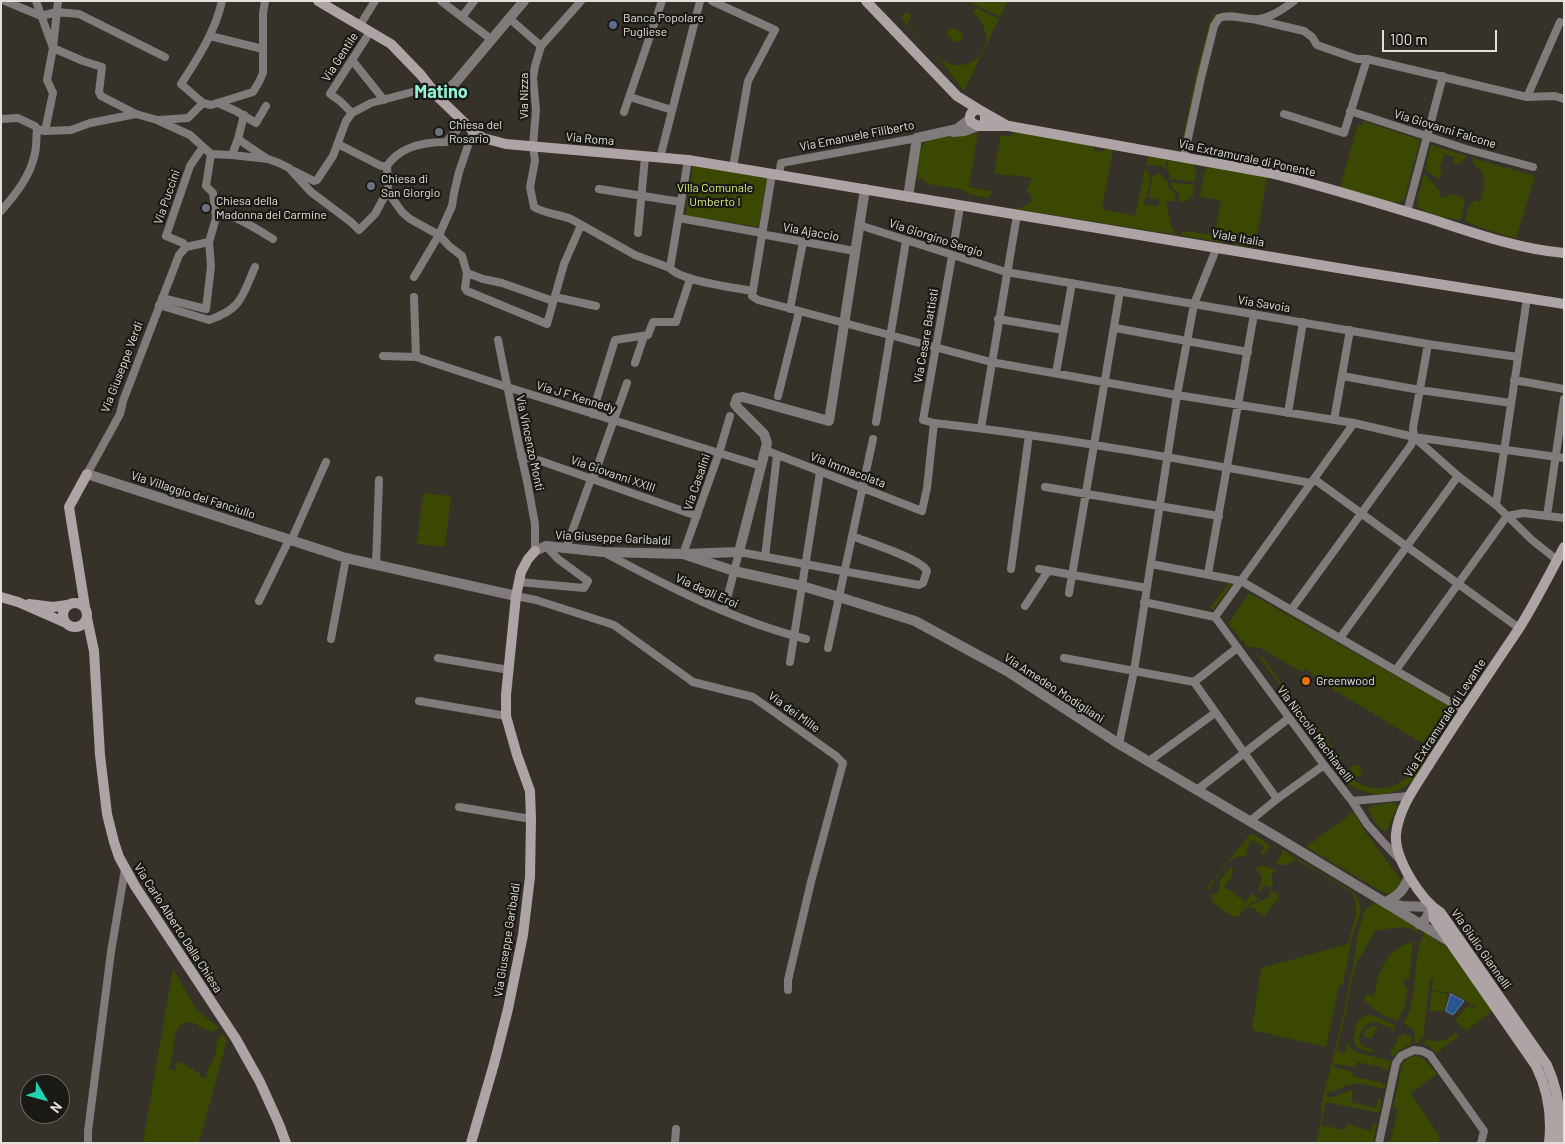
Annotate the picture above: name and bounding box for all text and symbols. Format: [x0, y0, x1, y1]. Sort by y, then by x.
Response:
place label: Banca Popolare Pugliese [623, 11, 704, 39]
marker: Banca Popolare Pugliese [607, 19, 619, 31]
scale bar [1385, 20, 1500, 52]
street label: Via Gentile [319, 30, 361, 84]
text: 100 m [1390, 30, 1428, 48]
street label: Via Nizza [517, 73, 531, 119]
district label: Matino [414, 81, 468, 103]
street label: Via Giovanni Falcone [1392, 107, 1498, 151]
place label: Chiesa del Rosario [449, 118, 502, 146]
street label: Via Emanuele Filiberto [798, 118, 916, 154]
marker: Chiesa del Rosario [433, 126, 445, 138]
street label: Via Roma [565, 130, 615, 148]
street label: Via Extramurale di Ponente [1177, 136, 1317, 180]
street label: Via Puccini [151, 168, 183, 226]
place label: Chiesa di San Giorgio [381, 172, 440, 200]
marker: Chiesa di San Giorgio [365, 180, 377, 192]
park label: Villa Comunale Umberto I [677, 181, 753, 209]
place label: Chiesa della Madonna del Carmine [216, 194, 327, 222]
marker: Chiesa della Madonna del Carmine [200, 202, 212, 214]
street label: Via Giorgino Sergio [887, 216, 985, 260]
street label: Via Ajaccio [782, 220, 840, 244]
street label: Viale Italia [1210, 226, 1266, 250]
street label: Via Cesare Battisti [911, 288, 941, 384]
street label: Via Savoia [1237, 293, 1291, 315]
street label: Via Giuseppe Verdi [98, 319, 146, 415]
street label: Via J F Kennedy [535, 378, 617, 416]
street label: Via Vincenzo Monti [513, 394, 547, 492]
street label: Via Immacolata [808, 449, 888, 491]
street label: Via Casalini [681, 452, 713, 512]
street label: Via Giovanni XXIII [569, 453, 657, 495]
street label: Via Villaggio del Fanciullo [129, 468, 257, 522]
street label: Via Giuseppe Garibaldi [555, 528, 671, 548]
street label: Via degli Eroi [673, 571, 741, 611]
street label: Via Amedeo Modigliani [1001, 650, 1107, 726]
street label: Via Extramurale di Levante [1401, 656, 1489, 780]
place label: Greenwood [1316, 674, 1375, 688]
marker: Greenwood [1300, 675, 1312, 687]
street label: Via Niccolò Machiavelli [1274, 683, 1356, 785]
street label: Via dei Mille [765, 688, 823, 736]
street label: Via Carlo Alberto Dalla Chiesa [131, 861, 225, 995]
street label: Via Giuseppe Garibaldi [491, 882, 523, 998]
street label: Via Giulio Giannelli [1448, 906, 1514, 992]
north arrow [20, 1074, 70, 1124]
text: N [47, 1099, 66, 1117]

